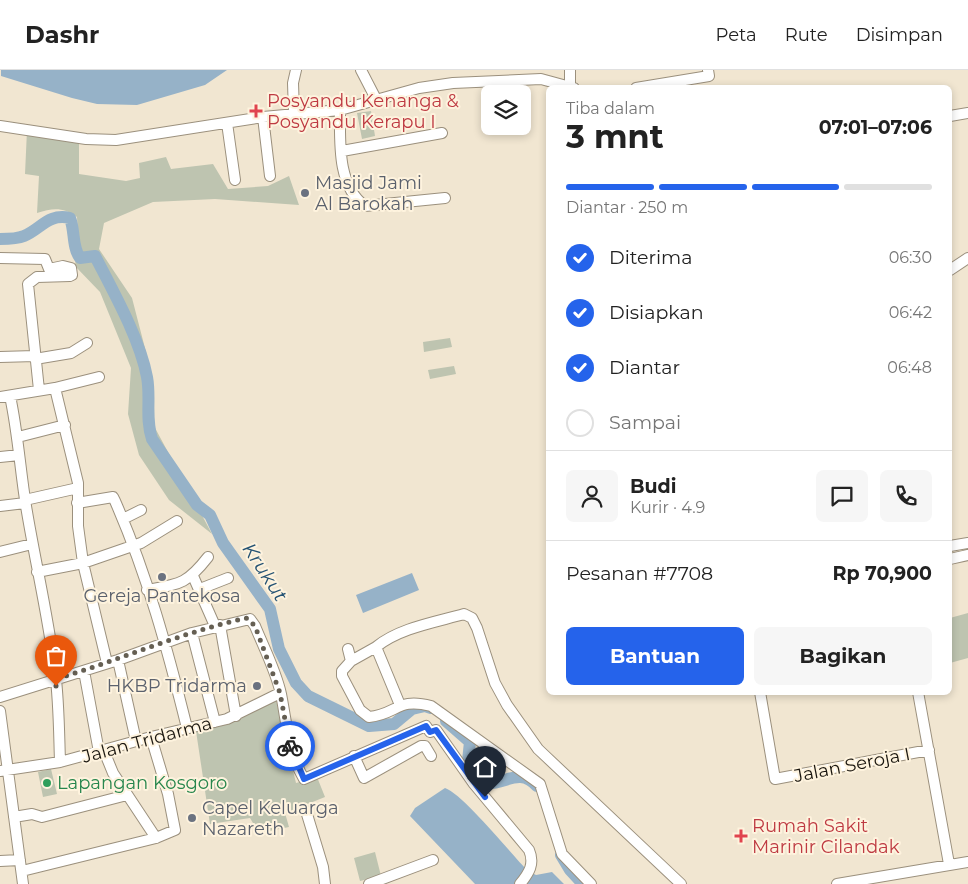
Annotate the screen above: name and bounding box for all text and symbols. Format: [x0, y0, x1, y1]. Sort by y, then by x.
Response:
text: Dashr [25, 20, 99, 49]
text: Peta [716, 24, 757, 46]
text: Rute [785, 24, 828, 46]
text: Disimpan [856, 24, 943, 46]
map controls [481, 85, 531, 135]
button: layers [481, 85, 531, 135]
place label: Posyandu Kenanga & Posyandu Kerapu I [267, 90, 459, 133]
text: Tiba dalam [566, 99, 655, 118]
marker: Posyandu Kenanga & Posyandu Kerapu I [249, 104, 263, 118]
text: 07:01–07:06 [819, 116, 932, 139]
text: 3 mnt [566, 117, 664, 156]
place label: Masjid Jami Al Barokah [315, 172, 422, 215]
marker: Masjid Jami Al Barokah [299, 187, 311, 199]
text: Diantar · 250 m [566, 198, 688, 217]
icon: check [566, 244, 594, 272]
text: Diterima [609, 246, 692, 269]
text: 06:30 [889, 248, 932, 267]
icon: check [566, 299, 594, 327]
text: Disiapkan [609, 301, 704, 324]
text: 06:42 [889, 303, 932, 322]
icon: check [566, 354, 594, 382]
text: Diantar [609, 356, 680, 379]
text: 06:48 [887, 358, 932, 377]
text: Sampai [609, 411, 681, 434]
button: person [566, 470, 618, 522]
button: chat [816, 470, 868, 522]
button: phone [880, 470, 932, 522]
text: Budi [630, 475, 676, 498]
text: Kurir · 4.9 [630, 498, 705, 517]
water label: Krukut [238, 538, 293, 606]
text: Pesanan #7708 [566, 562, 713, 585]
text: Rp 70,900 [833, 562, 932, 585]
marker: Gereja Pantekosa [156, 571, 168, 583]
place label: Gereja Pantekosa [83, 585, 241, 607]
button: Bantuan [566, 627, 744, 685]
button: Bagikan [754, 627, 932, 685]
pin [35, 635, 77, 686]
icon: bag [42, 642, 70, 670]
place label: HKBP Tridarma [107, 675, 247, 697]
marker: HKBP Tridarma [251, 680, 263, 692]
street label: Jalan Tridarma [79, 712, 214, 768]
courier [265, 721, 315, 771]
icon: bike [276, 732, 304, 760]
street label: Jalan Seroja I [791, 743, 912, 787]
pin [464, 746, 506, 797]
icon: home [471, 753, 499, 781]
place label: Lapangan Kosgoro [57, 772, 227, 794]
marker: Lapangan Kosgoro [41, 777, 53, 789]
place label: Capel Keluarga Nazareth [202, 797, 339, 840]
marker: Capel Keluarga Nazareth [186, 812, 198, 824]
place label: Rumah Sakit Marinir Cilandak [752, 815, 900, 858]
marker: Rumah Sakit Marinir Cilandak [734, 829, 748, 843]

